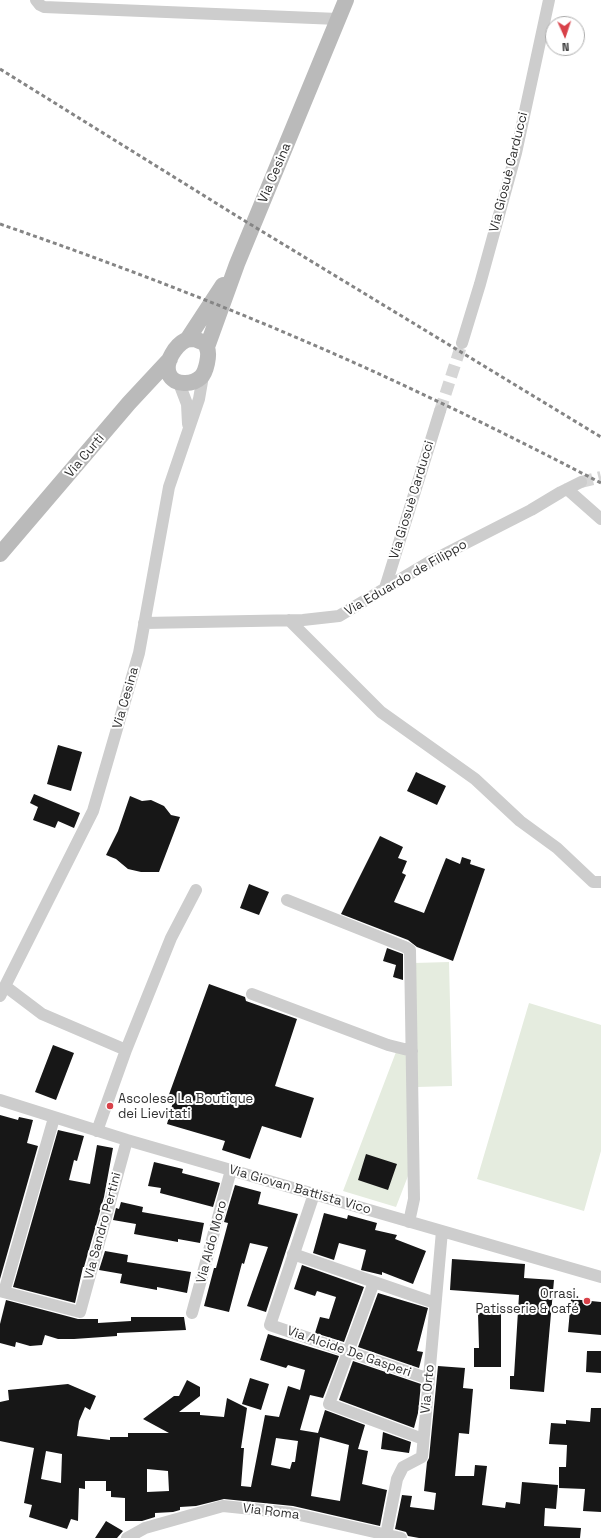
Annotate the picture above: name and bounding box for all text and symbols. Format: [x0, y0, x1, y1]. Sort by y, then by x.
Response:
north arrow [545, 16, 585, 56]
text: N [562, 40, 570, 54]
street label: Via Giosuè Carducci [487, 110, 531, 234]
street label: Via Cesina [255, 141, 295, 205]
street label: Via Curti [62, 431, 108, 481]
street label: Via Giosuè Carducci [387, 439, 437, 561]
street label: Via Eduardo de Filippo [342, 537, 470, 619]
street label: Via Cesina [110, 665, 142, 731]
place label: Ascolese La Boutique dei Lievitati [118, 1091, 253, 1122]
marker: Ascolese La Boutique dei Lievitati [105, 1101, 115, 1111]
street label: Via Giovan Battista Vico [227, 1162, 373, 1218]
street label: Via Sandro Pertini [81, 1171, 125, 1281]
street label: Via Aldo Moro [193, 1199, 231, 1285]
place label: Orrasi. Patisserie & café [475, 1286, 579, 1317]
marker: Orrasi. Patisserie & café [582, 1296, 592, 1306]
street label: Via Alcide De Gasperi [285, 1323, 413, 1381]
street label: Via Orto [418, 1364, 438, 1414]
street label: Via Roma [242, 1501, 300, 1523]

